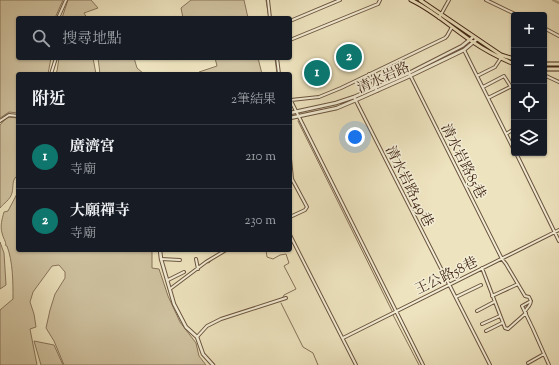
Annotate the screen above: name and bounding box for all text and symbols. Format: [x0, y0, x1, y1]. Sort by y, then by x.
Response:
map controls [511, 12, 547, 156]
button: + [511, 12, 547, 48]
search box [16, 16, 292, 60]
icon: search [30, 27, 52, 49]
text: 搜尋地點 [62, 29, 122, 50]
pin: 2 [336, 42, 362, 72]
button: − [511, 48, 547, 84]
pin: 1 [304, 58, 330, 88]
street label: 清水岩路 [354, 58, 413, 99]
button: locate [511, 84, 547, 120]
text: 附近 [32, 88, 66, 112]
text: 2筆結果 [231, 91, 276, 109]
button: layers [511, 120, 547, 156]
street label: 清水岩路85巷 [435, 121, 490, 203]
your location [345, 127, 365, 147]
text: 廣濟宮 [70, 137, 115, 158]
street label: 清水岩路149巷 [379, 143, 437, 231]
text: 1 [43, 148, 47, 166]
text: 210 m [245, 148, 276, 166]
text: 寺廟 [70, 161, 96, 179]
text: 大願禪寺 [70, 201, 130, 222]
text: 2 [42, 212, 48, 230]
text: 230 m [244, 212, 276, 230]
text: 寺廟 [70, 225, 96, 243]
street label: 王公路58巷 [412, 253, 482, 301]

